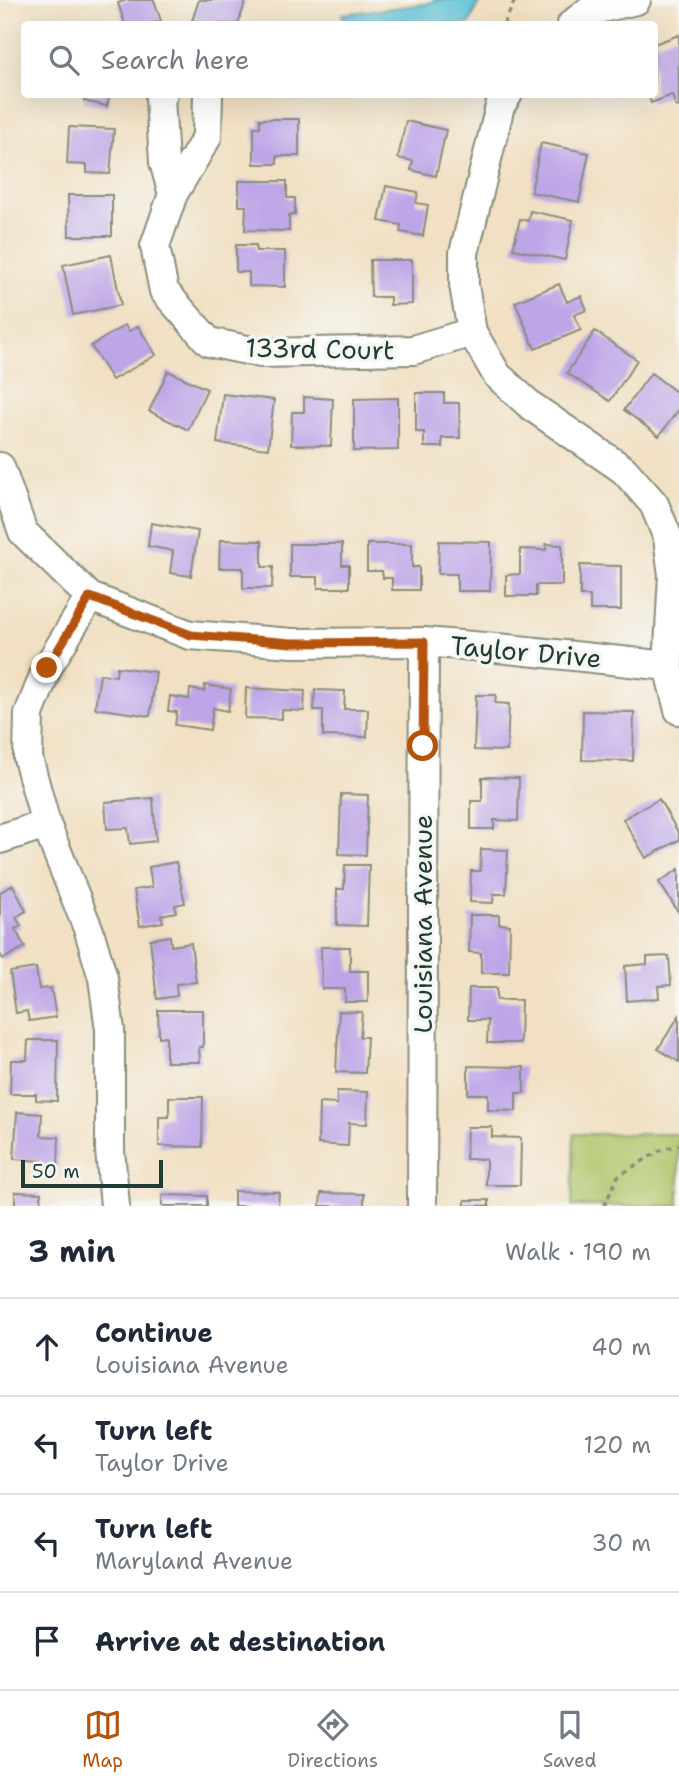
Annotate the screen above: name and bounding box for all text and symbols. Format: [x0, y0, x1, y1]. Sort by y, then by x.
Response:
search box [21, 21, 658, 98]
icon: search [45, 41, 83, 79]
text: Search here [101, 42, 250, 77]
street label: 133rd Court [245, 330, 395, 367]
street label: Taylor Drive [449, 627, 603, 676]
route end [31, 652, 62, 683]
route start [407, 730, 438, 761]
street label: Louisiana Avenue [405, 815, 440, 1033]
scale bar [21, 1157, 163, 1189]
text: 50 m [32, 1159, 80, 1184]
text: 3 min [28, 1231, 115, 1272]
text: Walk · 190 m [505, 1237, 651, 1267]
text: Continue [95, 1315, 213, 1350]
icon: ahead [28, 1328, 66, 1366]
text: 40 m [591, 1332, 651, 1362]
text: Louisiana Avenue [95, 1350, 289, 1380]
text: Turn left [95, 1413, 212, 1448]
icon: left [28, 1426, 66, 1464]
text: 120 m [583, 1430, 651, 1460]
text: Taylor Drive [95, 1448, 229, 1478]
text: Turn left [95, 1511, 212, 1546]
icon: left [28, 1524, 66, 1562]
text: 30 m [592, 1528, 651, 1558]
text: Maryland Avenue [95, 1546, 293, 1576]
icon: arrive [28, 1622, 66, 1660]
text: Arrive at destination [95, 1624, 385, 1659]
tab: Map [82, 1706, 123, 1773]
tab: Directions [288, 1706, 378, 1773]
tab: Saved [543, 1706, 597, 1773]

